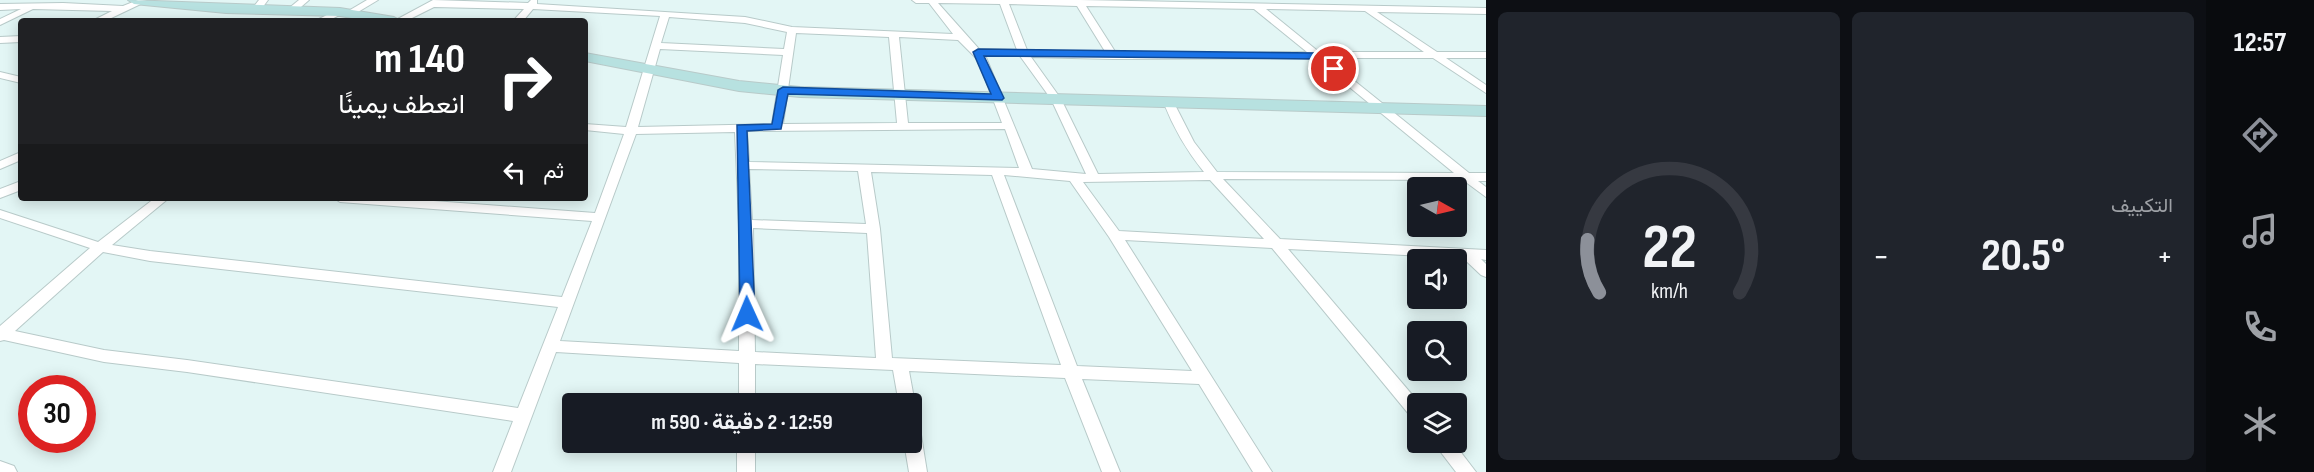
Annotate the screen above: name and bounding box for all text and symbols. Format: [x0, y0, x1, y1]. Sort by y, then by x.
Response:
text: 12:57 [2234, 27, 2286, 59]
text: 140 m [374, 34, 465, 85]
icon: right [486, 42, 564, 120]
pin [1308, 43, 1359, 94]
icon: arrive [1317, 52, 1350, 85]
text: انعطف يمينًا [338, 89, 465, 121]
icon: directions [2239, 114, 2281, 156]
icon: left [498, 156, 531, 189]
text: ثم [543, 158, 564, 185]
north arrow [1407, 177, 1467, 237]
map controls [1407, 177, 1467, 453]
text: التكييف [2111, 194, 2173, 218]
icon: music [2239, 210, 2281, 252]
text: 22 [1642, 211, 1696, 286]
text: 20.5° [1981, 229, 2065, 284]
text: − [1873, 237, 1889, 277]
text: + [2157, 237, 2173, 277]
button: sound [1407, 249, 1467, 309]
text: km/h [1650, 279, 1688, 304]
position arrow [715, 282, 779, 346]
icon: phone [2239, 306, 2281, 348]
button: search [1407, 321, 1467, 381]
speed limit sign: 30 [18, 375, 96, 453]
button: layers [1407, 393, 1467, 453]
icon: climate [2239, 403, 2281, 445]
text: 12:59 · 2 دقيقة · 590 m [651, 409, 833, 436]

